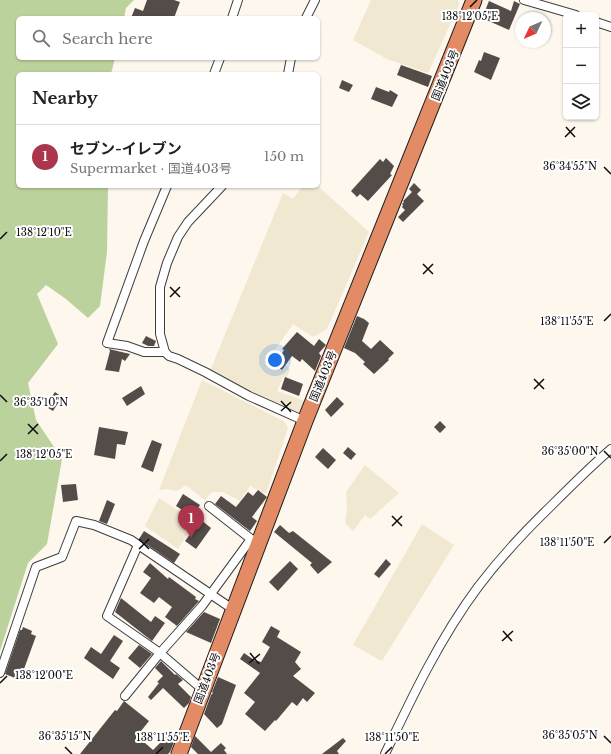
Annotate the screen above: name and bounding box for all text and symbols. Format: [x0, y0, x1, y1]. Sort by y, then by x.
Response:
text: 138°12'05"E [442, 10, 498, 23]
north arrow [515, 12, 551, 48]
map controls [563, 12, 599, 120]
button: + [563, 12, 599, 48]
search box [16, 16, 320, 60]
icon: search [30, 27, 52, 49]
text: Search here [62, 29, 153, 48]
street label: 国道403号 [428, 47, 462, 103]
button: − [563, 48, 599, 84]
button: layers [563, 84, 599, 120]
text: Nearby [32, 88, 98, 109]
text: セブン-イレブン [70, 139, 182, 158]
text: 1 [42, 148, 48, 165]
text: 150 m [264, 148, 304, 165]
text: Supermarket · 国道403号 [70, 160, 232, 177]
text: 36°34'55"N [543, 160, 597, 173]
text: 138°12'10"E [16, 226, 72, 239]
text: 138°11'55"E [540, 315, 594, 328]
street label: 国道403号 [306, 348, 340, 404]
your location [265, 350, 285, 370]
text: 36°35'10"N [14, 396, 68, 409]
text: 36°35'00"N [541, 445, 599, 458]
text: 138°12'05"E [16, 448, 72, 461]
pin: 1 [178, 505, 204, 538]
text: 138°11'50"E [540, 536, 594, 549]
street label: 国道403号 [191, 650, 223, 706]
text: 138°12'00"E [15, 669, 73, 682]
text: 36°35'05"N [542, 729, 598, 742]
text: 36°35'15"N [39, 730, 91, 743]
text: 138°11'55"E [136, 731, 190, 744]
text: 138°11'50"E [365, 731, 419, 744]

